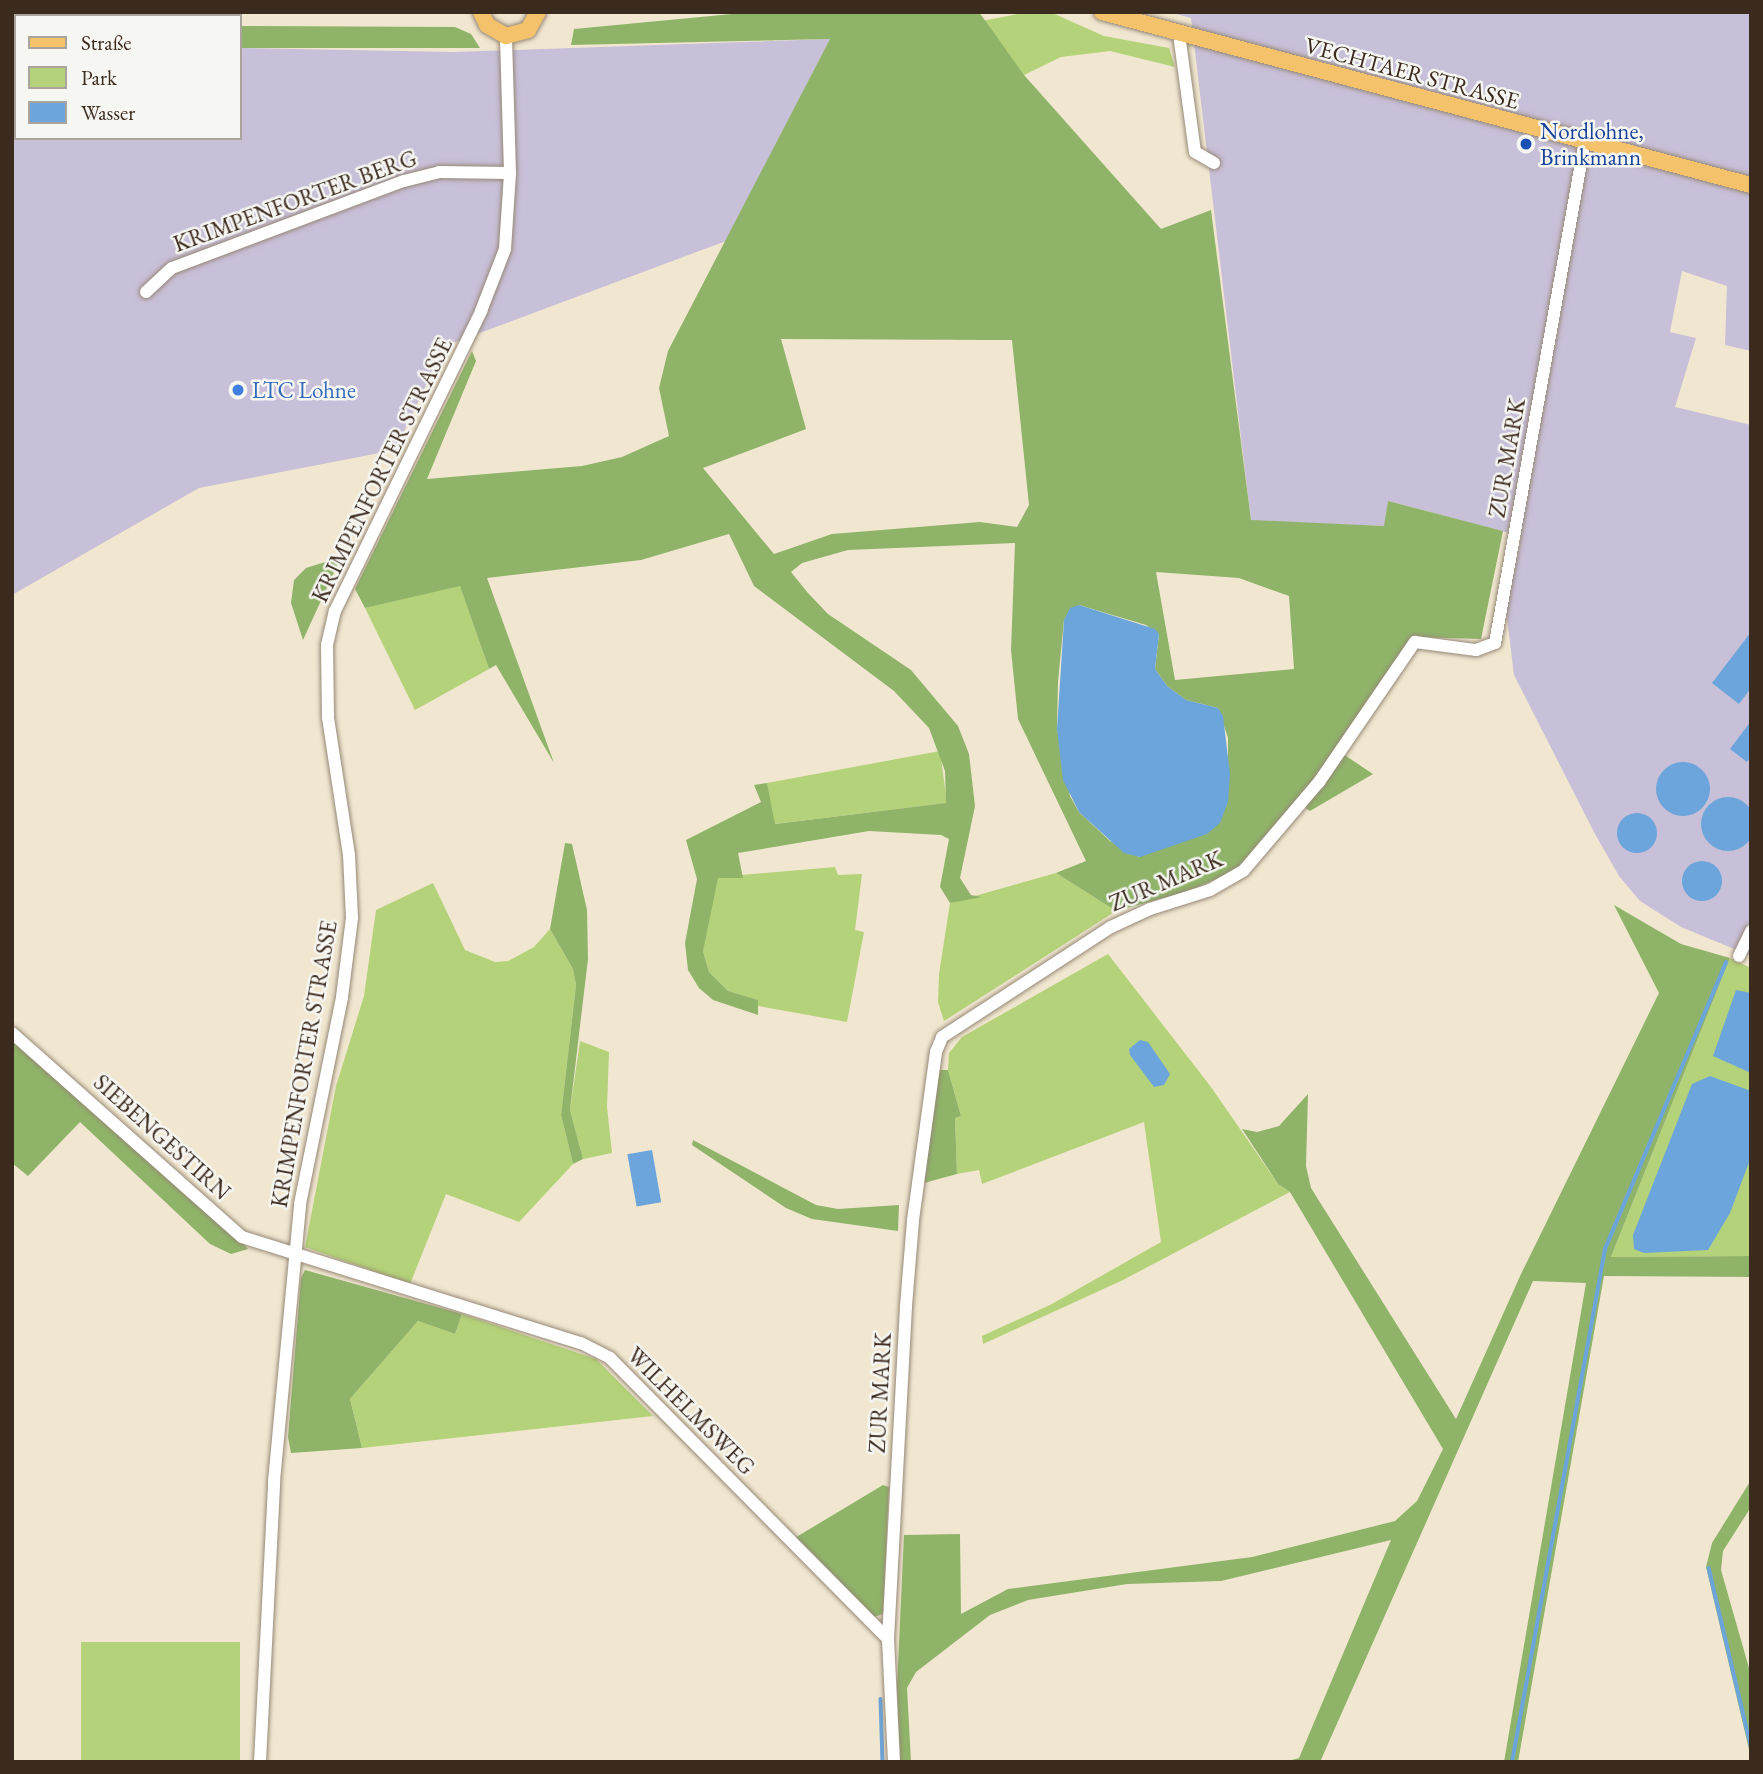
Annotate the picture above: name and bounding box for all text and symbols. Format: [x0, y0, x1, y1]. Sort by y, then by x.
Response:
legend [14, 14, 242, 140]
text: Straße [81, 29, 132, 56]
street label: VECHTAER STRASSE [1302, 31, 1522, 115]
text: Park [81, 64, 117, 91]
text: Wasser [81, 99, 135, 126]
place label: Nordlohne, Brinkmann [1540, 117, 1644, 171]
marker: Nordlohne, Brinkmann [1518, 136, 1534, 152]
street label: KRIMPENFORTER BERG [170, 144, 420, 258]
street label: KRIMPENFORTER STRASSE [306, 333, 458, 607]
place label: LTC Lohne [252, 376, 356, 404]
marker: LTC Lohne [230, 382, 246, 398]
street label: ZUR MARK [1483, 396, 1531, 520]
street label: ZUR MARK [1105, 845, 1227, 917]
street label: KRIMPENFORTER STRASSE [265, 918, 343, 1210]
street label: SIEBENGESTIRN [88, 1068, 236, 1206]
street label: ZUR MARK [863, 1332, 897, 1454]
street label: WILHELMSWEG [621, 1341, 761, 1481]

